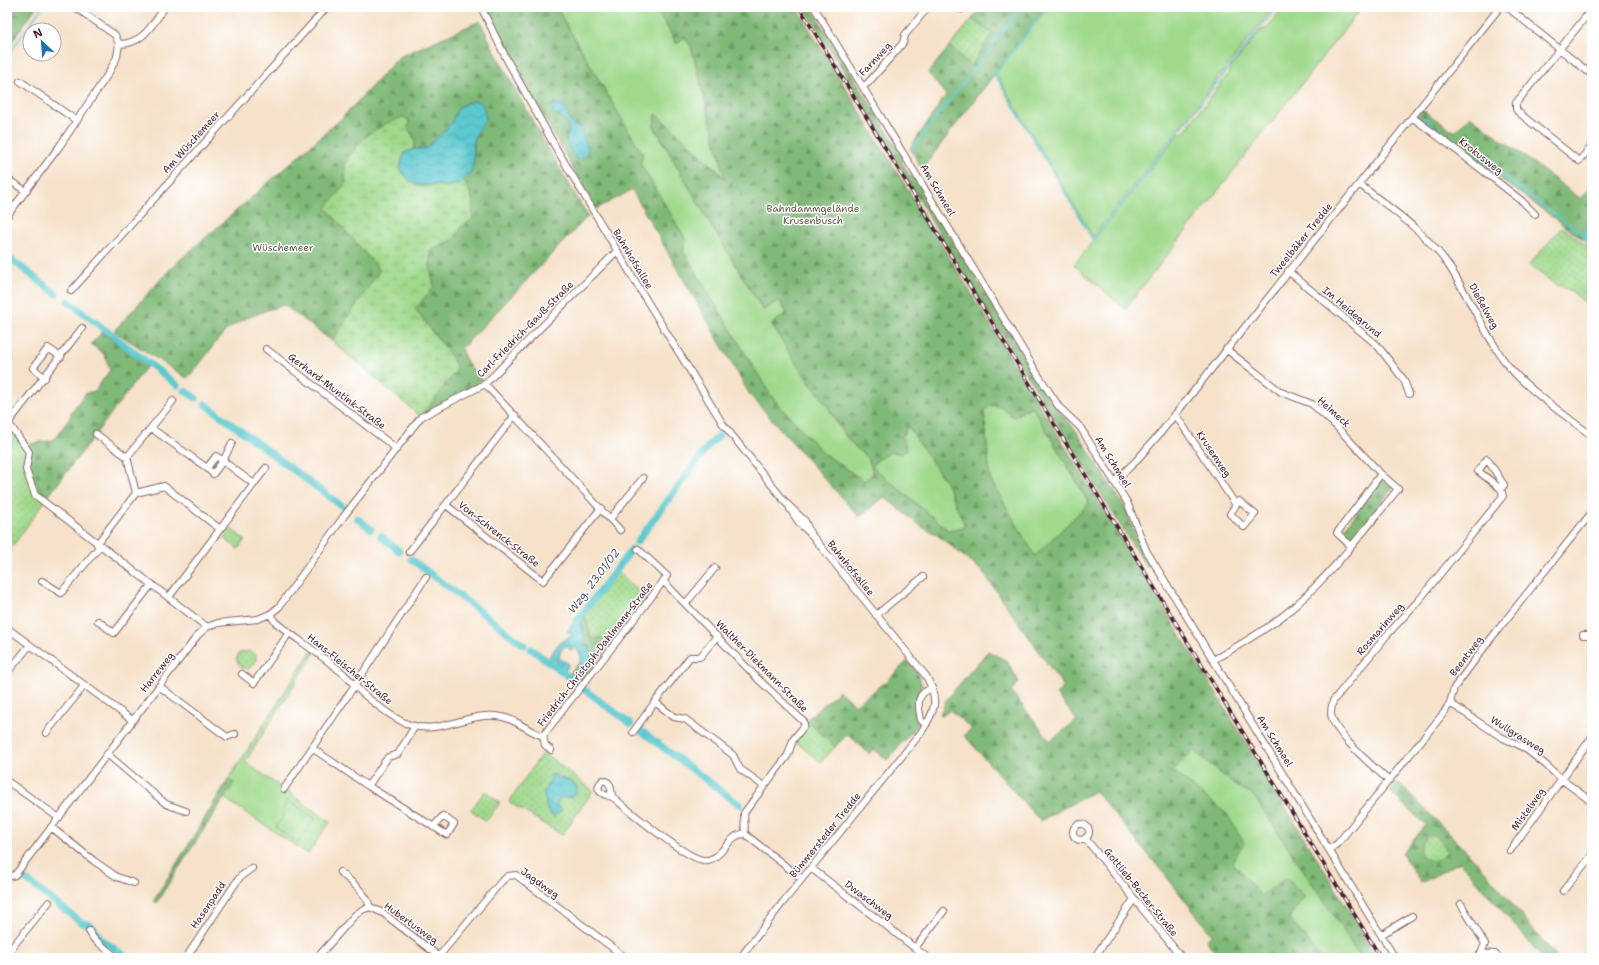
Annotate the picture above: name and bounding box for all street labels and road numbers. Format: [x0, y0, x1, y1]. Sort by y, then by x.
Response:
street label: Farnweg [856, 39, 894, 79]
street label: Am Wüschemeer [159, 108, 223, 176]
street label: Krokusweg [1456, 135, 1506, 177]
street label: Am Schmeel [917, 162, 959, 218]
street label: Tweelbäker Tredde [1267, 200, 1335, 280]
street label: Bahnhofsallee [610, 227, 656, 292]
street label: Carl-Friedrich-Gauß-Straße [474, 278, 576, 380]
street label: Dießelweg [1466, 281, 1502, 331]
street label: Im Heidegrund [1320, 284, 1385, 341]
street label: Gerhard-Muntink-Straße [285, 350, 389, 432]
street label: Heimeck [1315, 394, 1353, 430]
street label: Krusenweg [1194, 428, 1234, 480]
street label: Am Schmeel [1092, 434, 1134, 490]
street label: Von-Schrenck-Straße [456, 498, 543, 570]
street label: Bahnhofsallee [825, 538, 878, 599]
street label: Friedrich-Christoph-Dahlmann-Straße [534, 579, 656, 729]
street label: Rosmarinweg [1354, 600, 1406, 658]
street label: Walther-Diekmann-Straße [713, 617, 811, 715]
street label: Hans-Fleischer-Straße [305, 631, 396, 708]
street label: Beentweg [1446, 633, 1486, 679]
street label: Harreweg [137, 649, 177, 695]
street label: Am Schmeel [1254, 713, 1296, 769]
street label: Wullgrasweg [1488, 713, 1548, 757]
street label: Mistelweg [1508, 785, 1548, 833]
street label: Bümmersteder Tredde [787, 789, 864, 880]
street label: Gottlieb-Becker-Straße [1101, 845, 1181, 939]
street label: Jagdweg [518, 865, 562, 901]
street label: Hasenpadd [187, 878, 229, 931]
street label: Dwaschweg [842, 878, 896, 922]
street label: Hubertusweg [381, 899, 441, 947]

